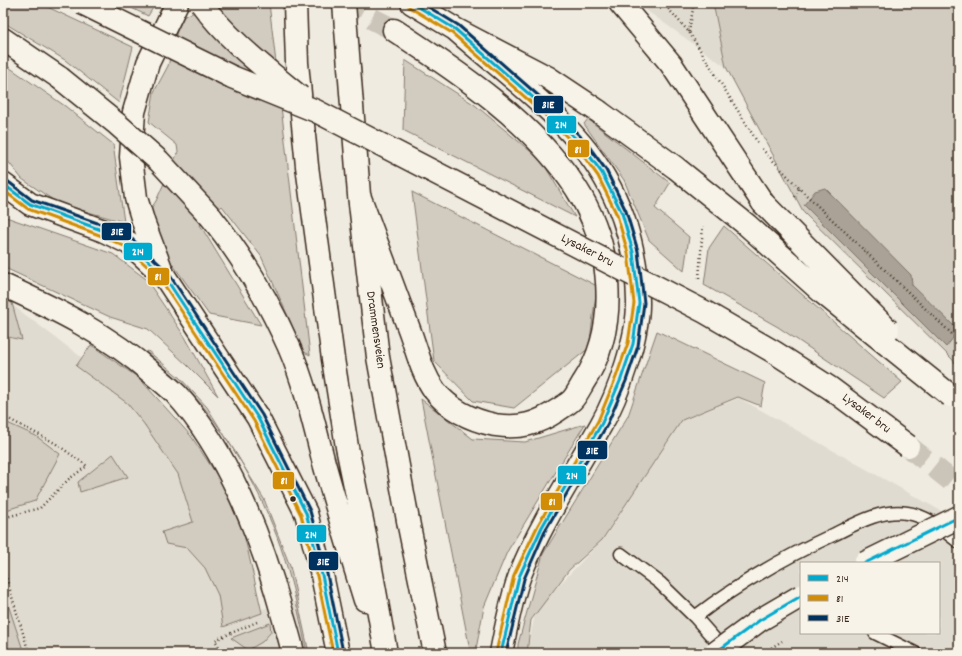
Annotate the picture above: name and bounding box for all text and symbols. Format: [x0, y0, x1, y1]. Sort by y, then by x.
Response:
line badge: 31E [533, 95, 564, 114]
text: 31E [542, 98, 555, 114]
line badge: 214 [546, 115, 577, 134]
text: 214 [555, 118, 567, 134]
line badge: 81 [567, 139, 590, 158]
text: 81 [575, 143, 581, 159]
line badge: 31E [101, 222, 132, 241]
text: 31E [111, 225, 124, 241]
street label: Lysaker bru [557, 230, 617, 272]
line badge: 214 [123, 242, 153, 261]
text: 214 [132, 245, 144, 261]
line badge: 81 [147, 267, 170, 286]
text: 81 [155, 270, 161, 286]
street label: Drammensveien [360, 290, 390, 370]
street label: Lysaker bru [837, 389, 895, 439]
line badge: 31E [577, 440, 608, 460]
text: 31E [586, 444, 599, 460]
line badge: 214 [557, 465, 587, 485]
text: 214 [566, 469, 578, 485]
line badge: 81 [272, 471, 295, 490]
text: 81 [281, 474, 287, 490]
line badge: 81 [540, 492, 563, 511]
unlabelled marker [288, 494, 298, 504]
text: 81 [549, 495, 555, 511]
line badge: 214 [296, 524, 327, 543]
text: 214 [305, 528, 317, 544]
line badge: 31E [308, 551, 339, 571]
text: 31E [317, 555, 330, 571]
legend [800, 562, 940, 634]
text: 214 [836, 571, 849, 588]
text: 81 [836, 591, 843, 608]
text: 31E [836, 611, 850, 628]

